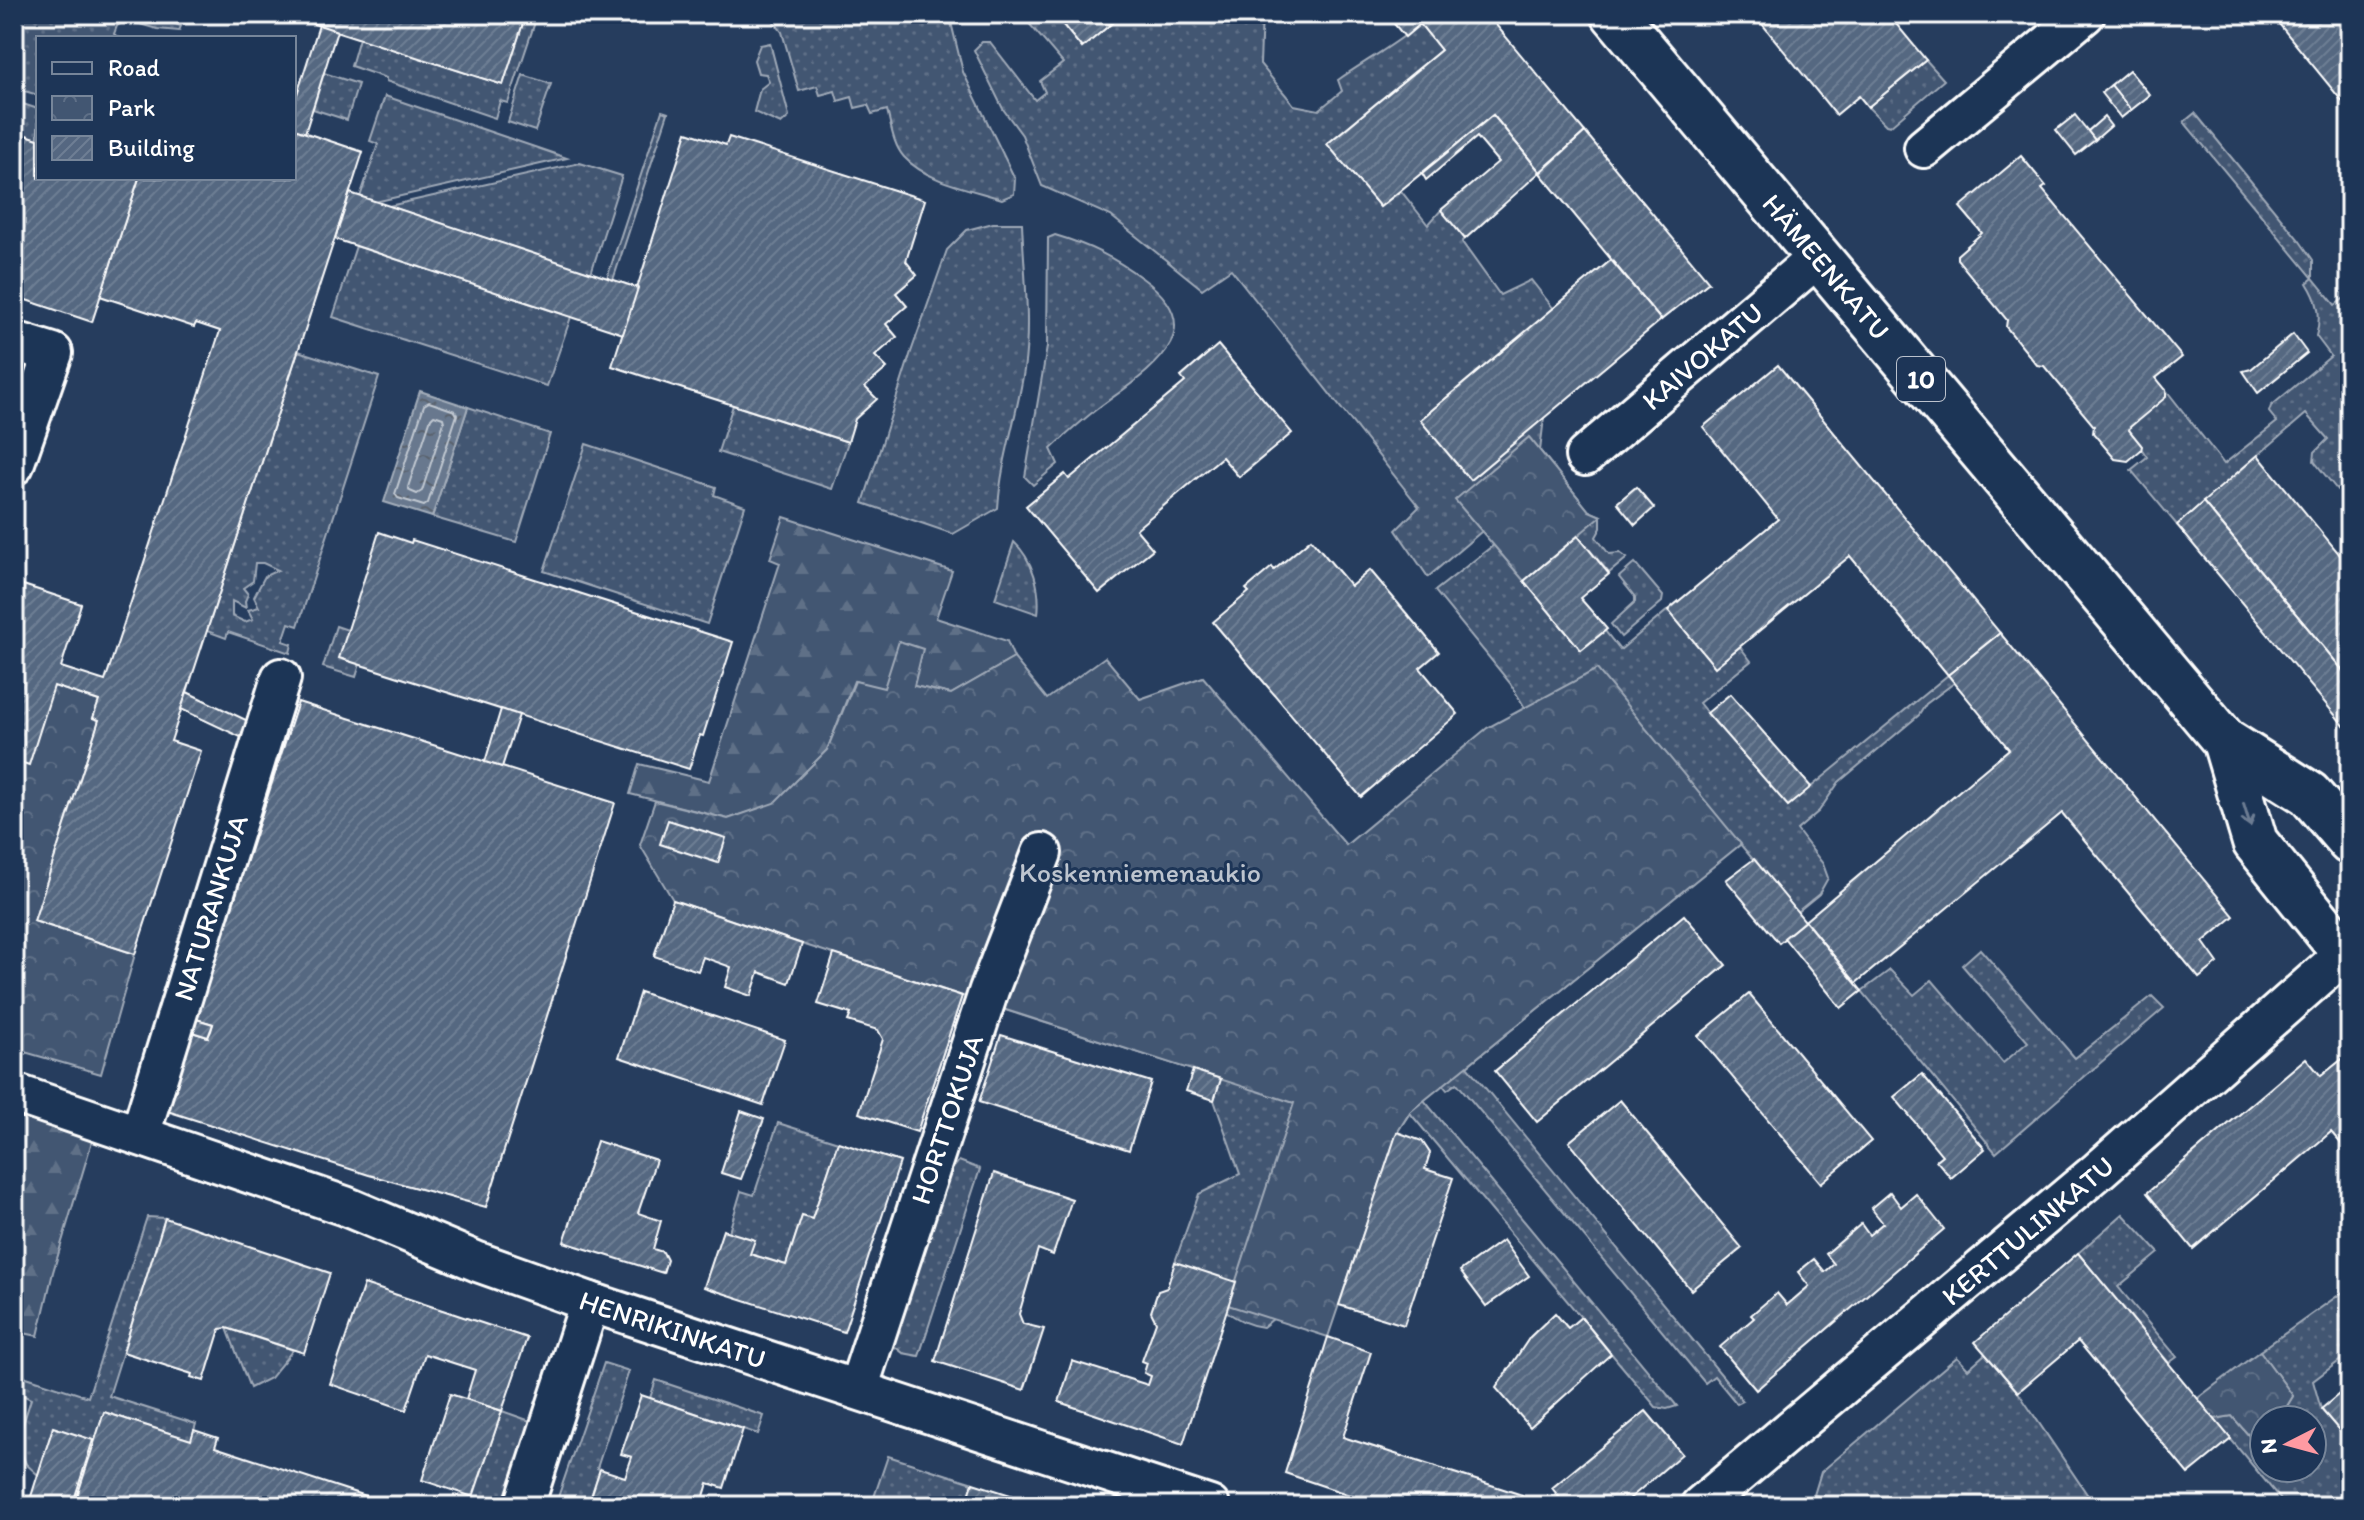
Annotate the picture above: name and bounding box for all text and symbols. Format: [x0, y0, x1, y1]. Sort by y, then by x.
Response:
legend [36, 36, 296, 180]
text: Road [108, 53, 160, 82]
text: Park [108, 93, 155, 122]
text: Building [108, 133, 195, 162]
street label: HÄMEENKATU [1755, 187, 1897, 347]
street label: KAIVOKATU [1635, 295, 1770, 417]
road number: 10 [1897, 357, 1945, 401]
one-way arrow [2240, 802, 2255, 828]
street label: NATURANKUJA [165, 810, 255, 1005]
park label: Koskenniemenaukio [1019, 855, 1261, 889]
street label: HORTTOKUJA [903, 1030, 990, 1208]
street label: KERTTULINKATU [1934, 1148, 2120, 1312]
street label: HENRIKINKATU [575, 1283, 770, 1376]
north arrow [2248, 1404, 2328, 1484]
text: N [2254, 1437, 2283, 1455]

